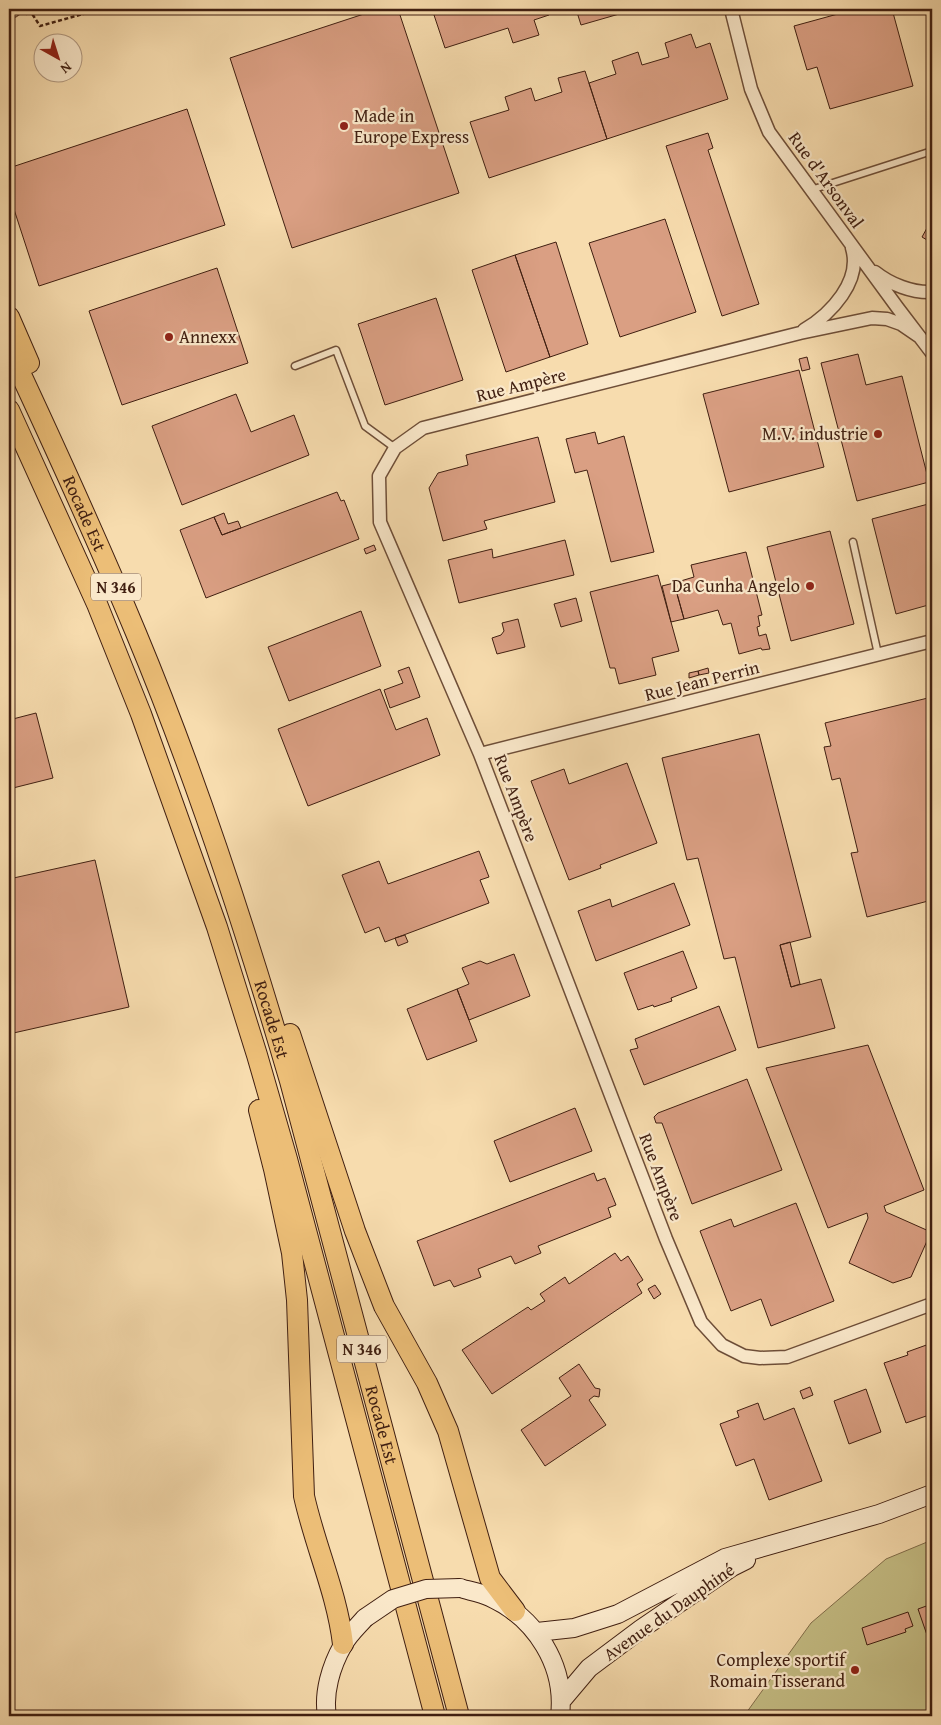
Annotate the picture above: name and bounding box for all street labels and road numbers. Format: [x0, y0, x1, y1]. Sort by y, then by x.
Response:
street label: Rue d'Arsonval [782, 126, 871, 234]
street label: Rue Ampère [473, 360, 569, 409]
street label: Rocade Est [56, 471, 114, 556]
road number: N 346 [91, 574, 141, 600]
street label: Rue Jean Perrin [642, 653, 762, 708]
street label: Rue Ampère [487, 750, 546, 846]
street label: Rocade Est [248, 977, 297, 1063]
street label: Rue Ampère [632, 1129, 691, 1225]
road number: N 346 [337, 1336, 387, 1362]
street label: Rocade Est [359, 1382, 406, 1468]
street label: Avenue du Dauphiné [597, 1556, 740, 1667]

